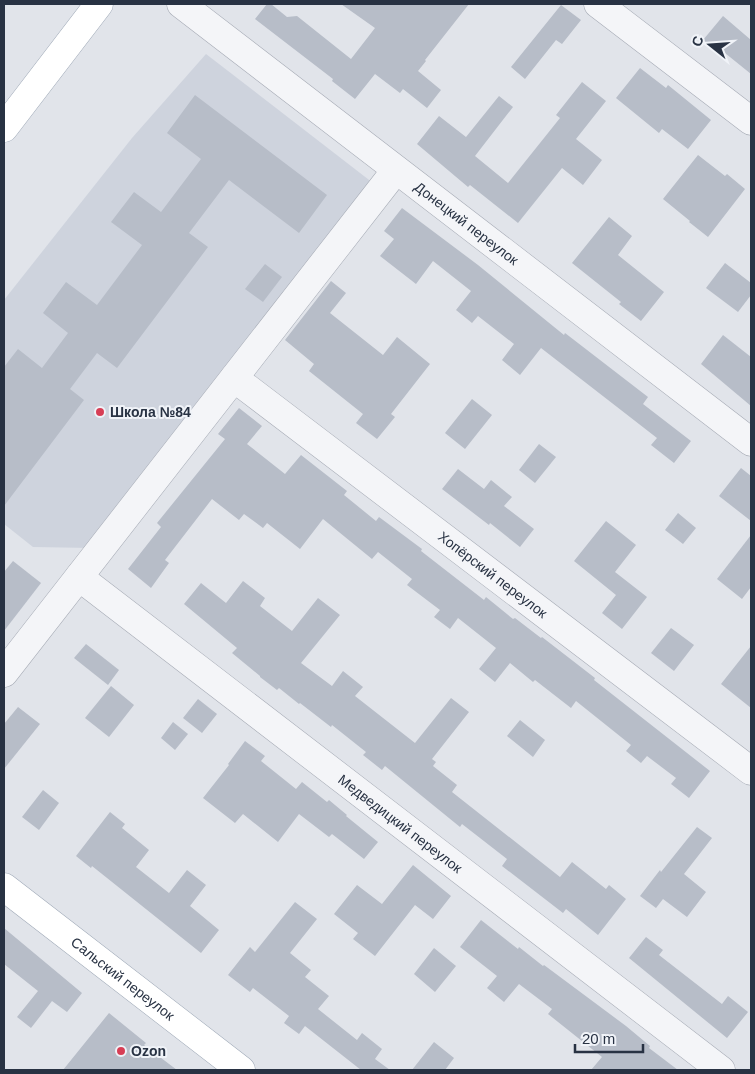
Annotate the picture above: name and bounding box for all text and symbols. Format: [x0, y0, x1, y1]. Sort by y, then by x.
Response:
north arrow [685, 20, 735, 70]
text: С [688, 34, 707, 48]
street label: Донецкий переулок [411, 178, 522, 269]
place label: Школа №84 [110, 404, 191, 420]
marker: Школа №84 [94, 406, 106, 418]
street label: Хопёрский переулок [435, 528, 551, 622]
street label: Медведицкий переулок [335, 771, 466, 877]
street label: Сальский переулок [68, 934, 178, 1024]
scale bar [575, 1022, 642, 1054]
text: 20 m [582, 1030, 615, 1047]
place label: Ozon [131, 1043, 166, 1059]
marker: Ozon [115, 1045, 127, 1057]

